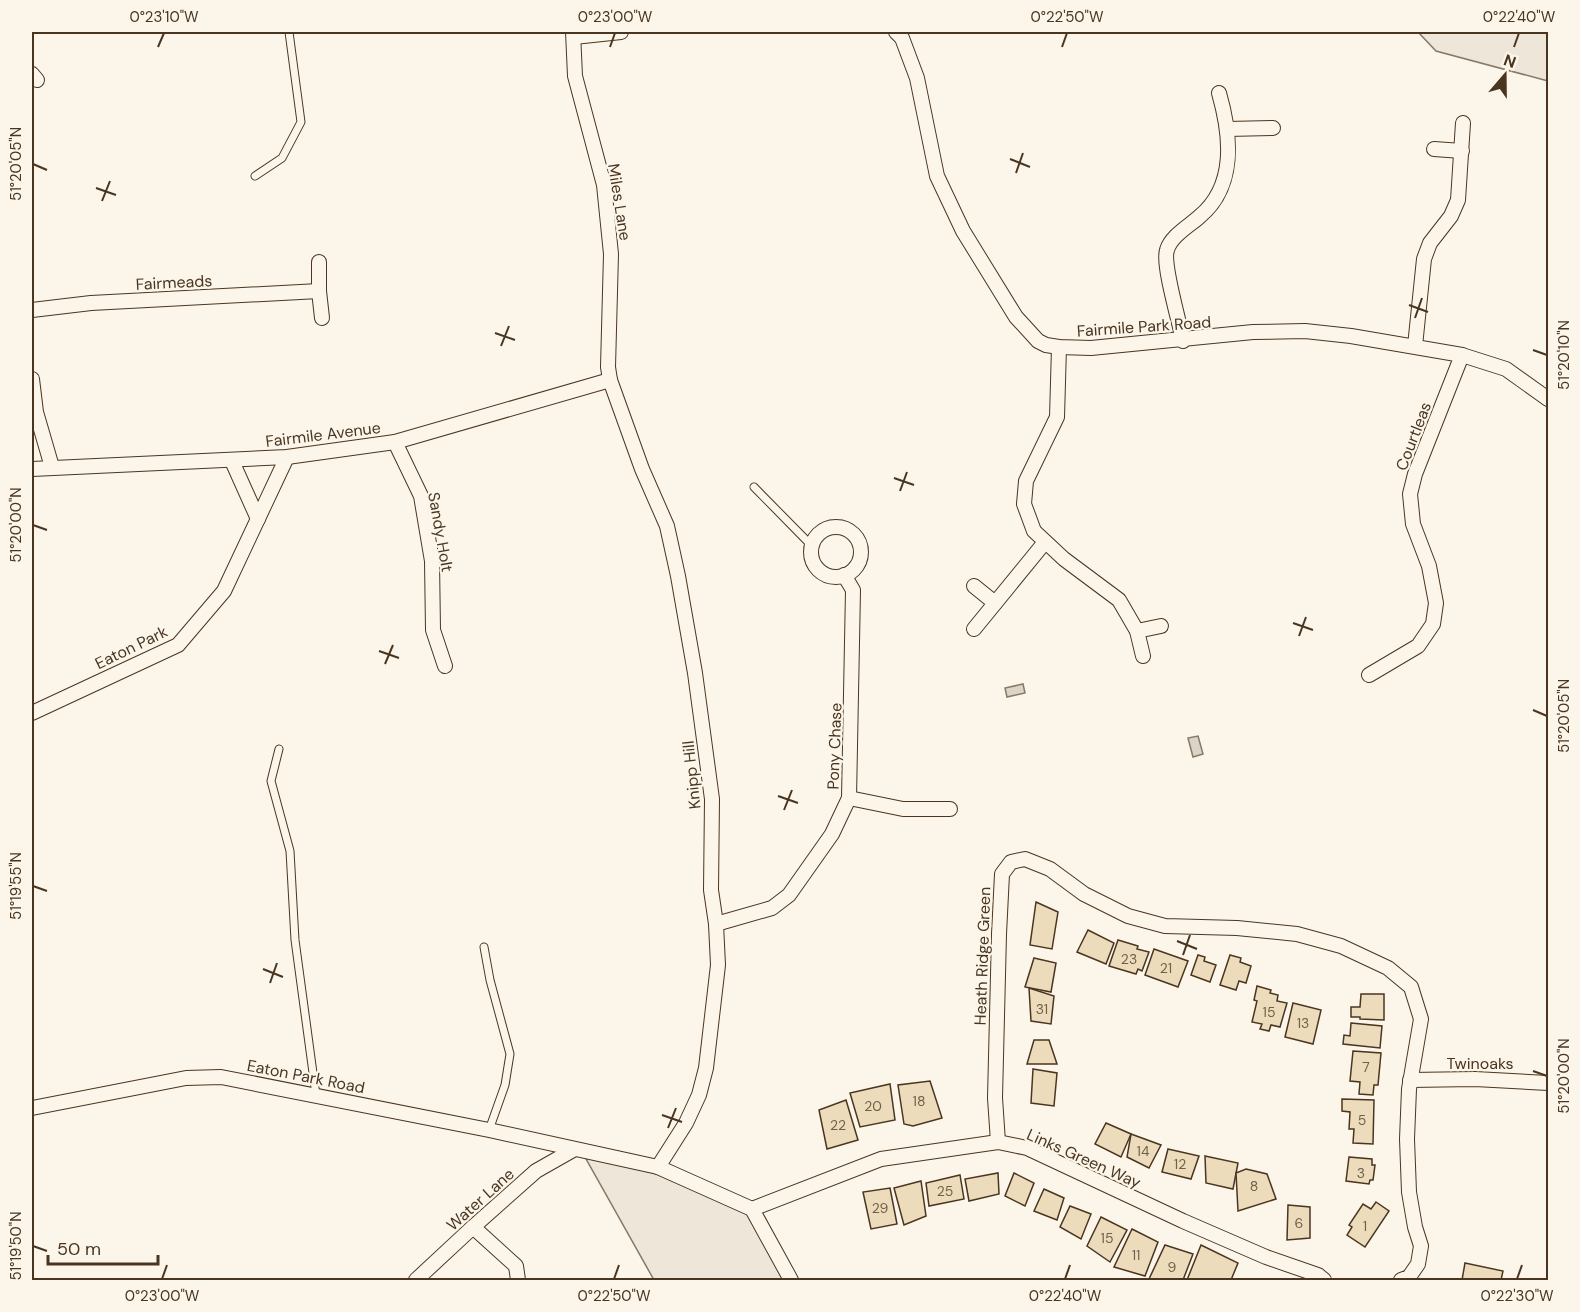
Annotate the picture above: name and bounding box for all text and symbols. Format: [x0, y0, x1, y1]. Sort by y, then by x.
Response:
text: 0°23'10"W [129, 7, 199, 27]
text: 0°23'00"W [578, 7, 653, 27]
text: 0°22'50"W [1031, 7, 1104, 27]
text: 0°22'40"W [1483, 7, 1556, 27]
north arrow [1475, 45, 1535, 105]
text: N [1501, 50, 1519, 73]
text: 51°20'05"N [6, 127, 26, 201]
street label: Miles Lane [603, 162, 636, 242]
street label: Fairmeads [135, 270, 213, 295]
street label: Fairmile Park Road [1076, 311, 1212, 342]
text: 51°20'10"N [1554, 320, 1574, 390]
street label: Courtleas [1391, 399, 1436, 473]
street label: Fairmile Avenue [264, 417, 382, 452]
text: 51°20'00"N [6, 487, 26, 563]
street label: Sandy Holt [423, 491, 458, 574]
street label: Eaton Park [92, 621, 171, 674]
text: 51°20'05"N [1554, 679, 1574, 753]
street label: Pony Chase [822, 702, 847, 790]
street label: Knipp Hill [677, 740, 706, 810]
text: 51°19'55"N [6, 852, 26, 920]
street label: Heath Ridge Green [970, 886, 995, 1026]
house number: 23 [1121, 950, 1137, 968]
house number: 21 [1160, 959, 1172, 977]
house number: 31 [1036, 1000, 1048, 1018]
house number: 15 [1263, 1003, 1275, 1021]
house number: 13 [1297, 1014, 1309, 1032]
text: 51°20'00"N [1554, 1038, 1574, 1114]
street label: Twinoaks [1446, 1053, 1514, 1074]
street label: Eaton Park Road [245, 1055, 367, 1098]
house number: 7 [1362, 1058, 1370, 1076]
house number: 18 [913, 1092, 925, 1110]
house number: 20 [864, 1097, 882, 1115]
house number: 5 [1358, 1111, 1366, 1129]
house number: 22 [830, 1116, 846, 1134]
street label: Links Green Way [1023, 1124, 1144, 1193]
house number: 14 [1137, 1142, 1150, 1160]
house number: 12 [1174, 1155, 1186, 1173]
street label: Water Lane [442, 1163, 519, 1235]
house number: 3 [1357, 1164, 1365, 1182]
house number: 8 [1250, 1177, 1258, 1195]
house number: 25 [937, 1182, 953, 1200]
house number: 29 [872, 1199, 889, 1217]
text: 51°19'50"N [6, 1211, 26, 1281]
house number: 6 [1295, 1214, 1303, 1232]
house number: 1 [1363, 1217, 1367, 1235]
scale bar [48, 1228, 158, 1266]
house number: 15 [1101, 1229, 1113, 1247]
text: 50 m [57, 1237, 101, 1261]
house number: 11 [1132, 1246, 1140, 1264]
house number: 9 [1168, 1258, 1177, 1276]
text: 0°23'00"W [125, 1286, 200, 1306]
text: 0°22'50"W [578, 1286, 651, 1306]
text: 0°22'40"W [1029, 1286, 1102, 1306]
text: 0°22'30"W [1480, 1286, 1554, 1306]

